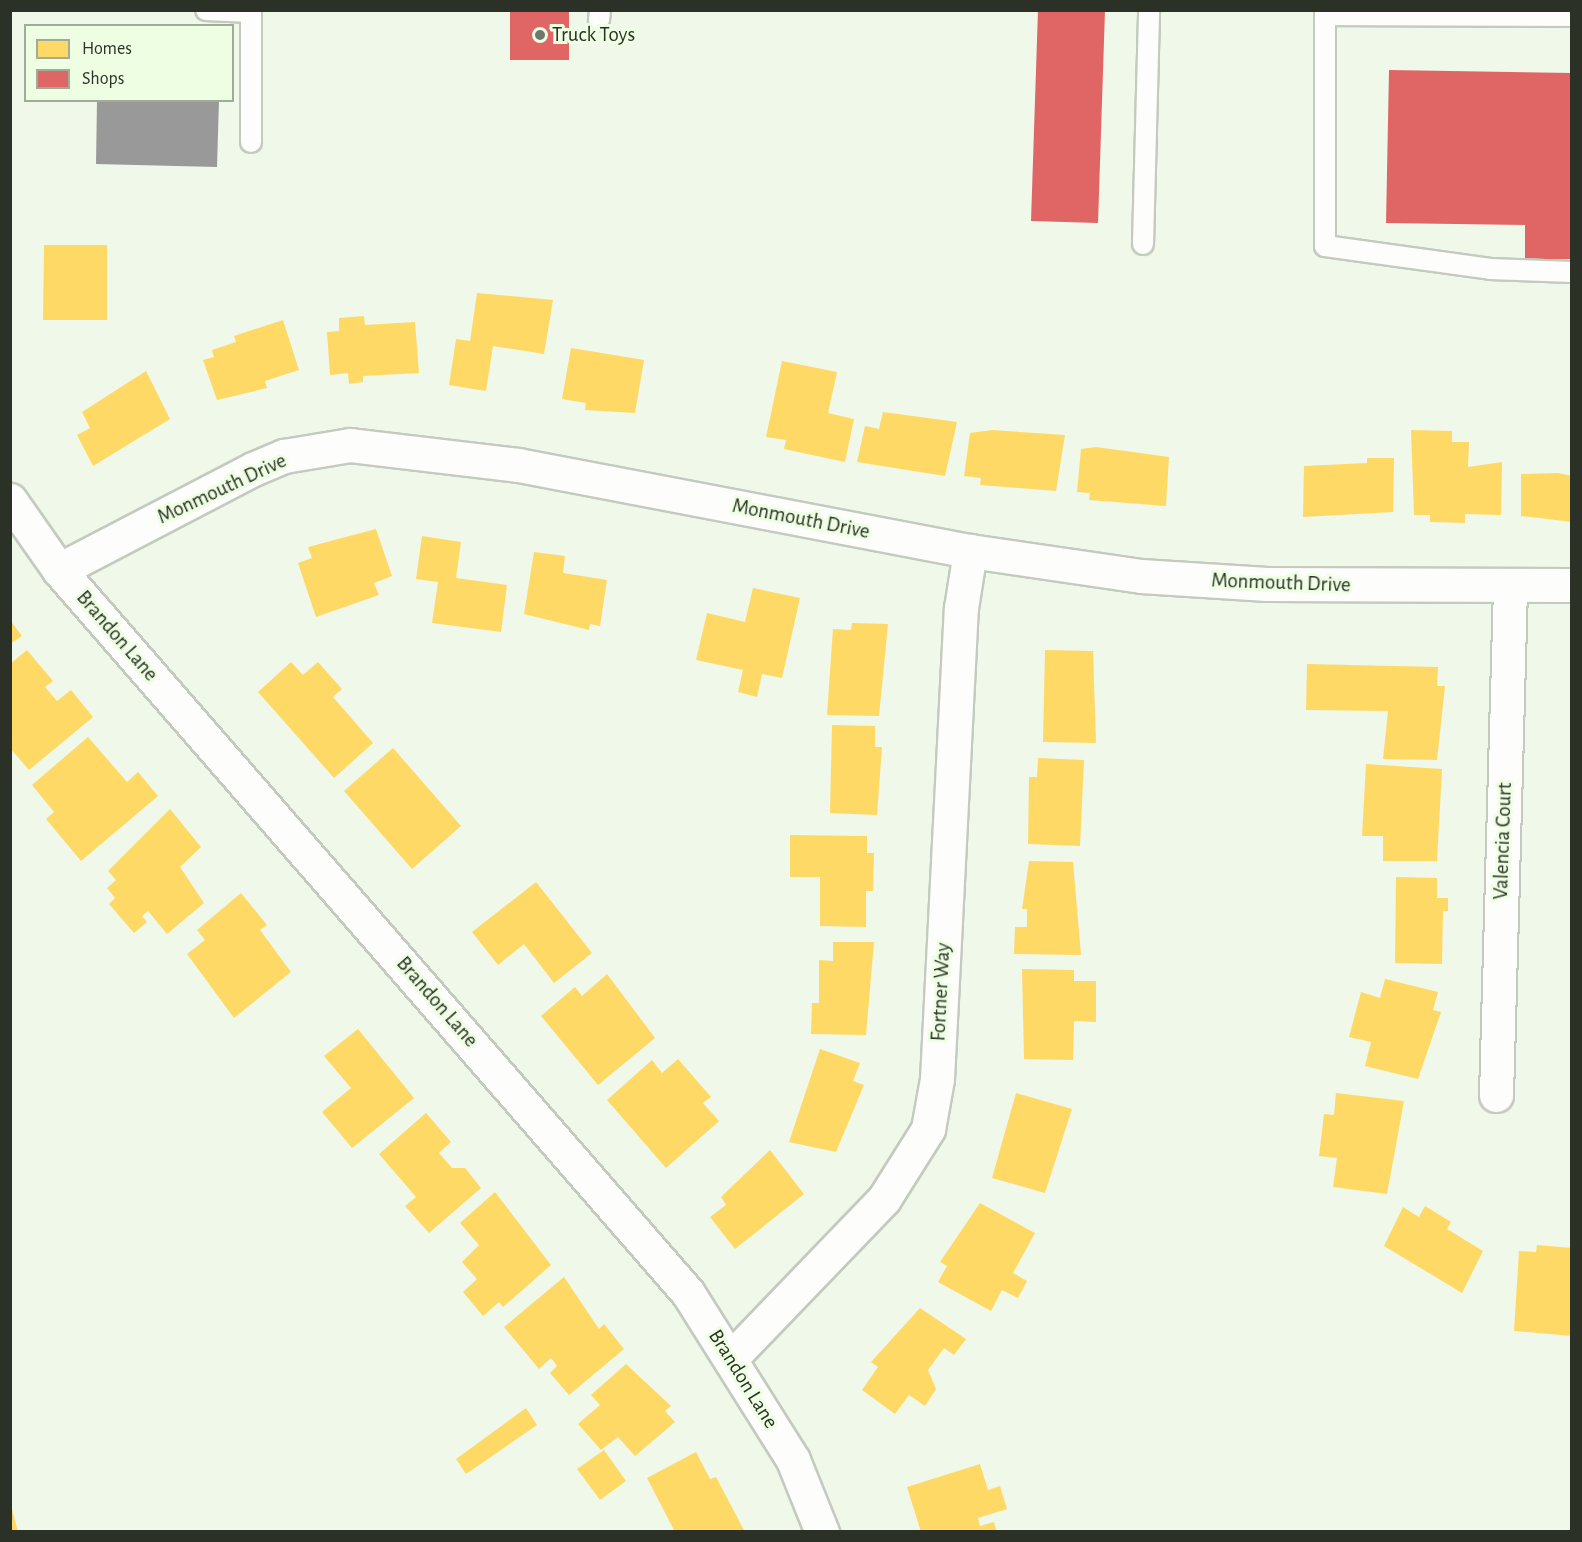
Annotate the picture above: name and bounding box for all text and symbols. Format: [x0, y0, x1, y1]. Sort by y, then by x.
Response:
place label: Truck Toys [552, 22, 635, 48]
legend [24, 24, 234, 102]
marker: Truck Toys [533, 28, 547, 42]
text: Homes [82, 40, 132, 58]
text: Shops [82, 70, 124, 88]
street label: Monmouth Drive [153, 448, 291, 530]
street label: Monmouth Drive [730, 493, 872, 545]
street label: Monmouth Drive [1211, 568, 1351, 598]
street label: Brandon Lane [71, 585, 163, 687]
street label: Valencia Court [1488, 782, 1518, 900]
street label: Fortner Way [926, 942, 956, 1042]
street label: Brandon Lane [391, 951, 483, 1053]
street label: Brandon Lane [703, 1325, 783, 1433]

